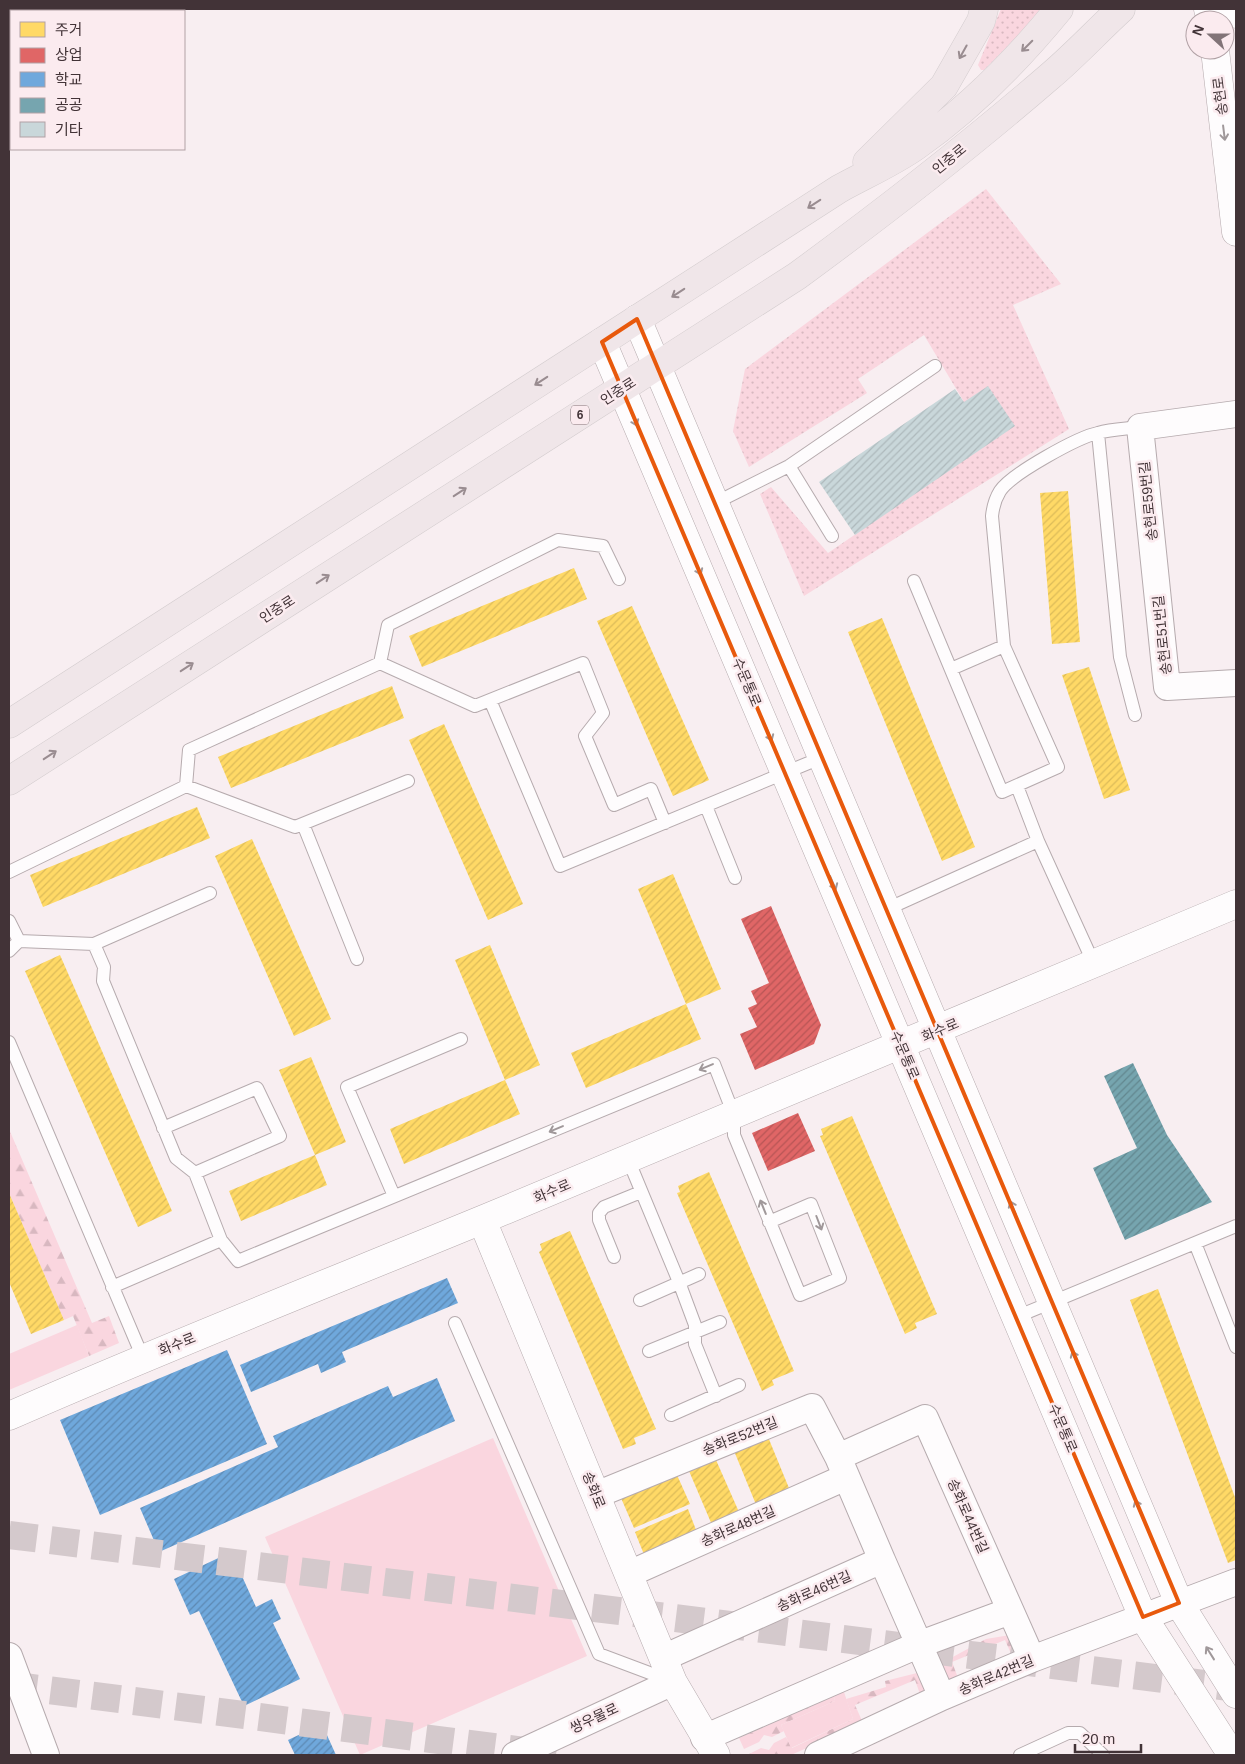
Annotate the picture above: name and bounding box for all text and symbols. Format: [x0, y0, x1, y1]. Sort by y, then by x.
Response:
legend [10, 10, 185, 150]
north arrow [1185, 10, 1235, 60]
text: 주거 [55, 21, 83, 38]
text: N [1189, 23, 1207, 38]
one-way arrow [1021, 39, 1033, 52]
one-way arrow [958, 45, 968, 60]
text: 상업 [55, 46, 83, 63]
text: 학교 [55, 71, 83, 88]
street label: 송현로 [1210, 76, 1230, 116]
text: 공공 [55, 96, 83, 113]
text: 기타 [55, 121, 83, 138]
one-way arrow [1219, 125, 1229, 141]
street label: 인중로 [929, 141, 969, 177]
one-way arrow [807, 199, 821, 210]
one-way arrow [671, 288, 685, 298]
street label: 인중로 [597, 374, 639, 408]
one-way arrow [534, 376, 548, 386]
road number: 6 [571, 406, 589, 424]
one-way arrow [630, 411, 640, 426]
street label: 송현로59번길 [1136, 460, 1160, 542]
one-way arrow [453, 487, 467, 497]
one-way arrow [694, 560, 704, 575]
one-way arrow [316, 574, 330, 584]
street label: 인중로 [256, 592, 298, 626]
street label: 송현로51번길 [1150, 594, 1174, 676]
street label: 수문통로 [730, 655, 764, 709]
one-way arrow [179, 662, 193, 672]
one-way arrow [765, 726, 775, 741]
one-way arrow [42, 750, 56, 760]
one-way arrow [828, 875, 838, 890]
street label: 화수로 [919, 1015, 961, 1045]
street label: 수문통로 [888, 1028, 922, 1082]
one-way arrow [699, 1063, 714, 1072]
one-way arrow [549, 1125, 564, 1135]
street label: 화수로 [531, 1176, 573, 1206]
one-way arrow [758, 1200, 767, 1215]
one-way arrow [1007, 1201, 1017, 1216]
one-way arrow [815, 1215, 824, 1230]
street label: 화수로 [156, 1329, 198, 1359]
one-way arrow [1070, 1350, 1079, 1365]
street label: 수문통로 [1046, 1401, 1080, 1455]
street label: 송화로52번길 [700, 1414, 780, 1458]
street label: 송화로 [579, 1469, 609, 1511]
street label: 송화로44번길 [944, 1476, 992, 1556]
one-way arrow [1133, 1500, 1143, 1515]
street label: 송화로48번길 [698, 1502, 778, 1550]
street label: 송화로46번길 [774, 1567, 854, 1615]
one-way arrow [1205, 1646, 1215, 1660]
street label: 송화로42번길 [956, 1652, 1036, 1698]
street label: 쌍우물로 [567, 1700, 621, 1736]
scale bar [1075, 1722, 1141, 1754]
text: 20 m [1082, 1730, 1115, 1747]

